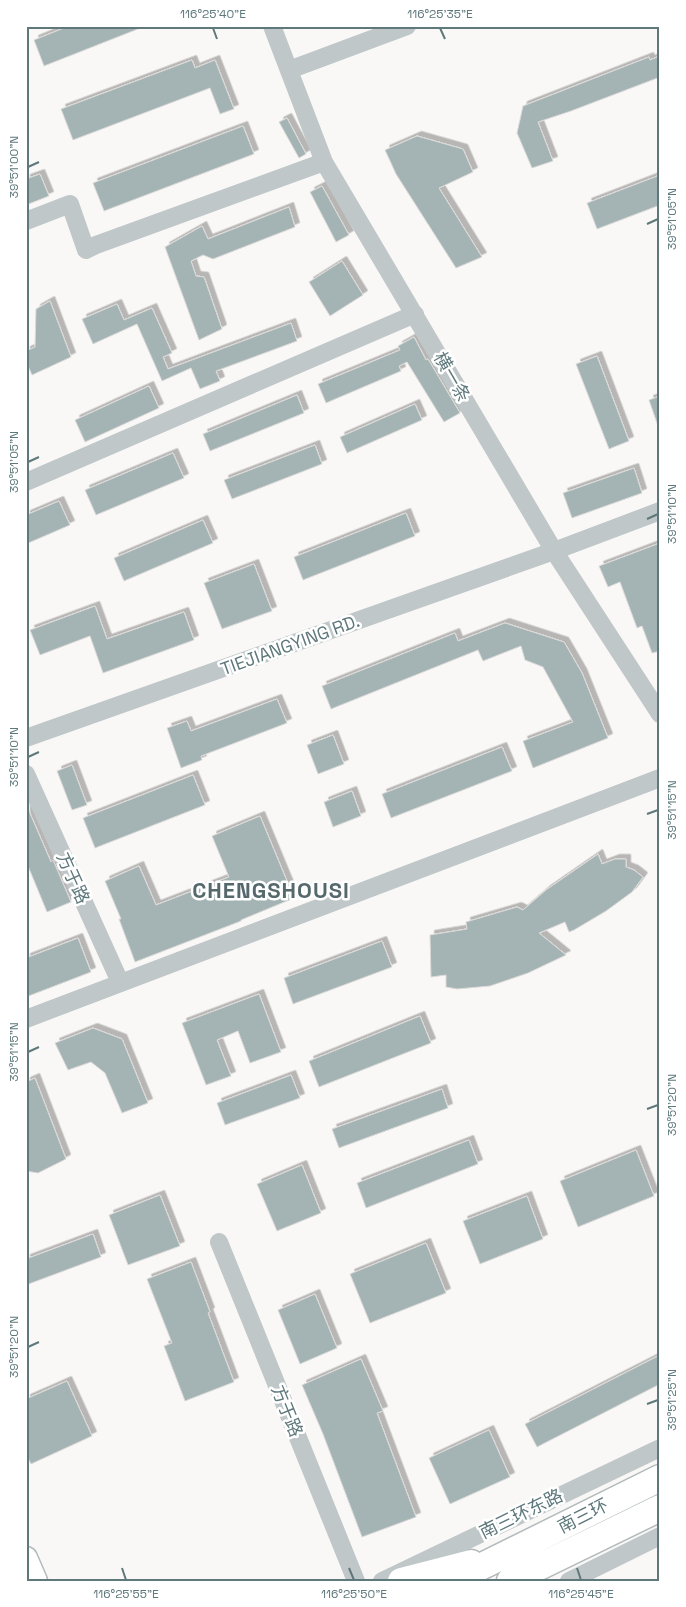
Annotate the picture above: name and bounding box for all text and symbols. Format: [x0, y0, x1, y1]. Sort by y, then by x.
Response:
text: 116°25'40"E [180, 6, 246, 22]
text: 116°25'35"E [407, 6, 473, 22]
text: 39°51'00"N [6, 136, 22, 198]
text: 39°51'05"N [664, 188, 680, 250]
street label: 横一条 [429, 348, 476, 406]
text: 39°51'05"N [6, 431, 22, 493]
text: 39°51'10"N [664, 484, 680, 544]
street label: TIEJIANGYING RD. [217, 609, 362, 680]
text: 39°51'10"N [6, 727, 22, 787]
text: 39°51'15"N [664, 780, 680, 840]
street label: 方于路 [52, 848, 95, 907]
district label: CHENGSHOUSI [192, 876, 350, 904]
text: 39°51'15"N [6, 1022, 22, 1082]
text: 39°51'20"N [664, 1074, 680, 1136]
text: 39°51'20"N [6, 1316, 22, 1378]
text: 39°51'25"N [664, 1369, 680, 1431]
street label: 方于路 [267, 1381, 308, 1440]
street label: 南三环东路 [475, 1483, 566, 1544]
street label: 南三环 [553, 1493, 612, 1538]
text: 116°25'55"E [93, 1586, 159, 1602]
text: 116°25'50"E [321, 1586, 387, 1602]
text: 116°25'45"E [548, 1586, 614, 1602]

